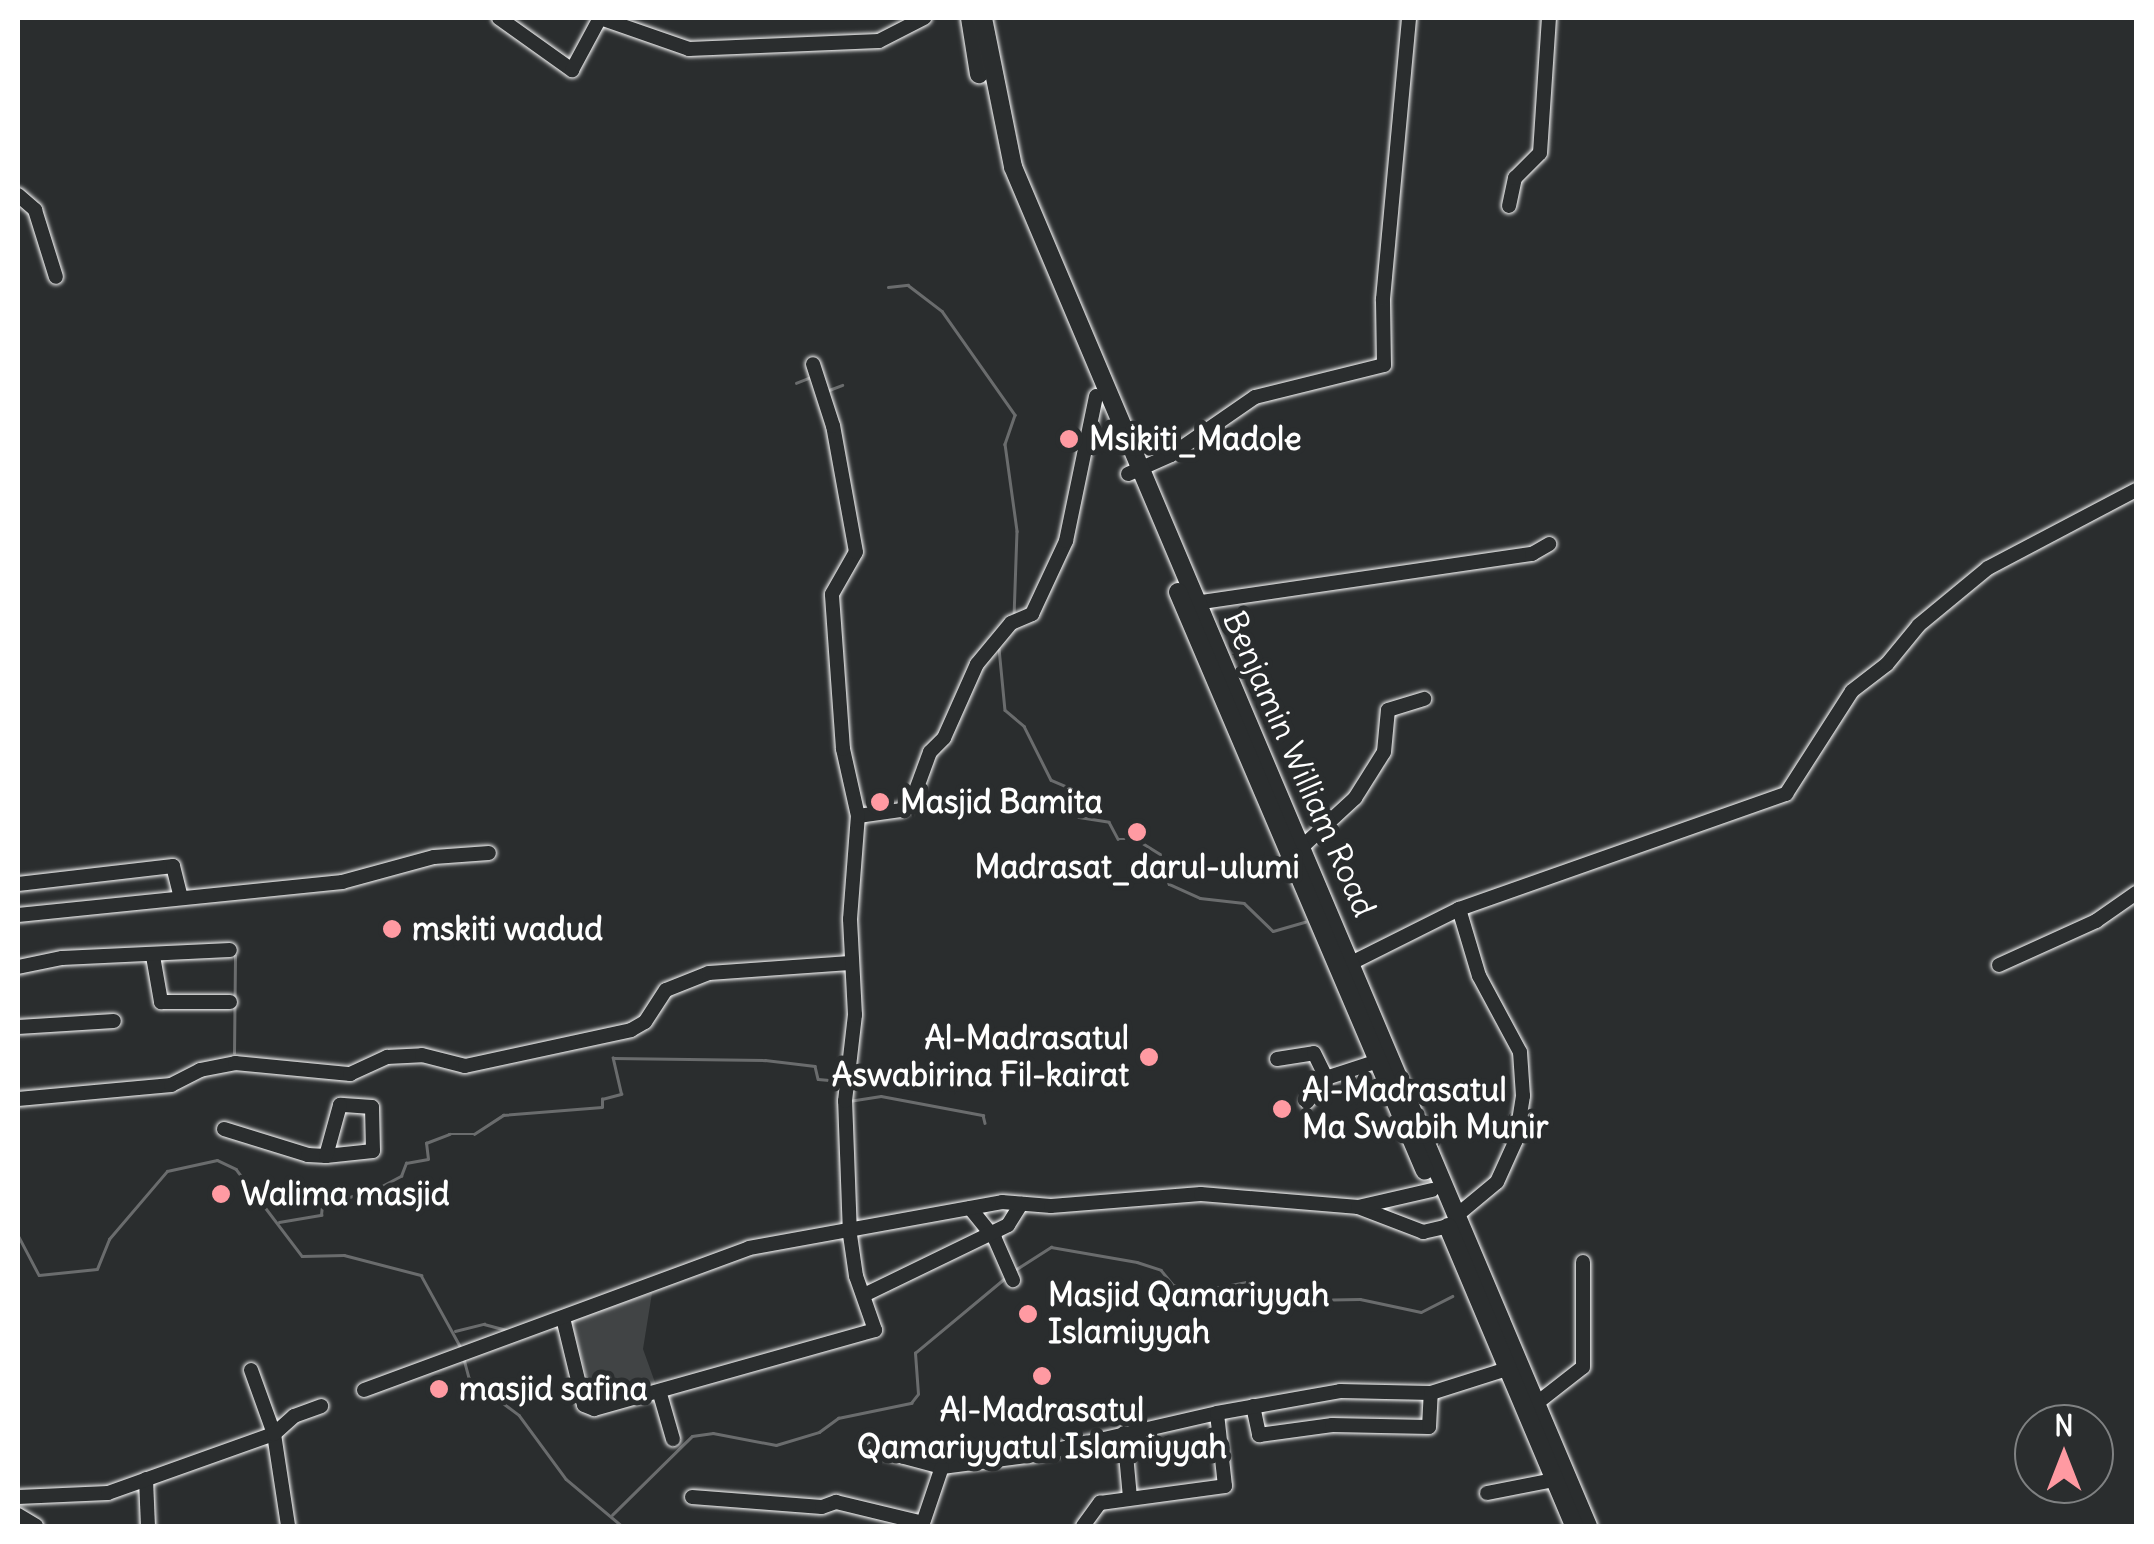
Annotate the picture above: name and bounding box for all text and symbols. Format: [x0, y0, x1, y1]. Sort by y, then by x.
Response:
place label: Msikiti_Madole [1089, 420, 1301, 458]
marker: Msikiti_Madole [1058, 428, 1080, 450]
street label: Benjamin William Road [1214, 605, 1384, 923]
place label: Masjid Bamita [900, 783, 1103, 821]
marker: Masjid Bamita [869, 791, 891, 813]
marker: Madrasat_darul-ulumi [1126, 821, 1148, 843]
place label: Madrasat_darul-ulumi [974, 848, 1300, 886]
place label: mskiti wadud [412, 910, 603, 948]
marker: mskiti wadud [381, 918, 403, 940]
place label: Al-Madrasatul Aswabirina Fil-kairat [832, 1020, 1129, 1095]
marker: Al-Madrasatul Aswabirina Fil-kairat [1138, 1046, 1160, 1068]
place label: Al-Madrasatul Ma Swabih Munir [1302, 1072, 1549, 1147]
marker: Al-Madrasatul Ma Swabih Munir [1271, 1098, 1293, 1120]
place label: Walima masjid [241, 1175, 450, 1213]
marker: Walima masjid [210, 1183, 232, 1205]
place label: Masjid Qamariyyah Islamiyyah [1048, 1277, 1329, 1352]
marker: Masjid Qamariyyah Islamiyyah [1017, 1303, 1039, 1325]
marker: Al-Madrasatul Qamariyyatul Islamiyyah [1031, 1365, 1053, 1387]
place label: masjid safina [459, 1370, 648, 1408]
marker: masjid safina [428, 1378, 450, 1400]
place label: Al-Madrasatul Qamariyyatul Islamiyyah [857, 1392, 1227, 1467]
north arrow [2014, 1404, 2114, 1504]
text: N [2054, 1408, 2074, 1444]

